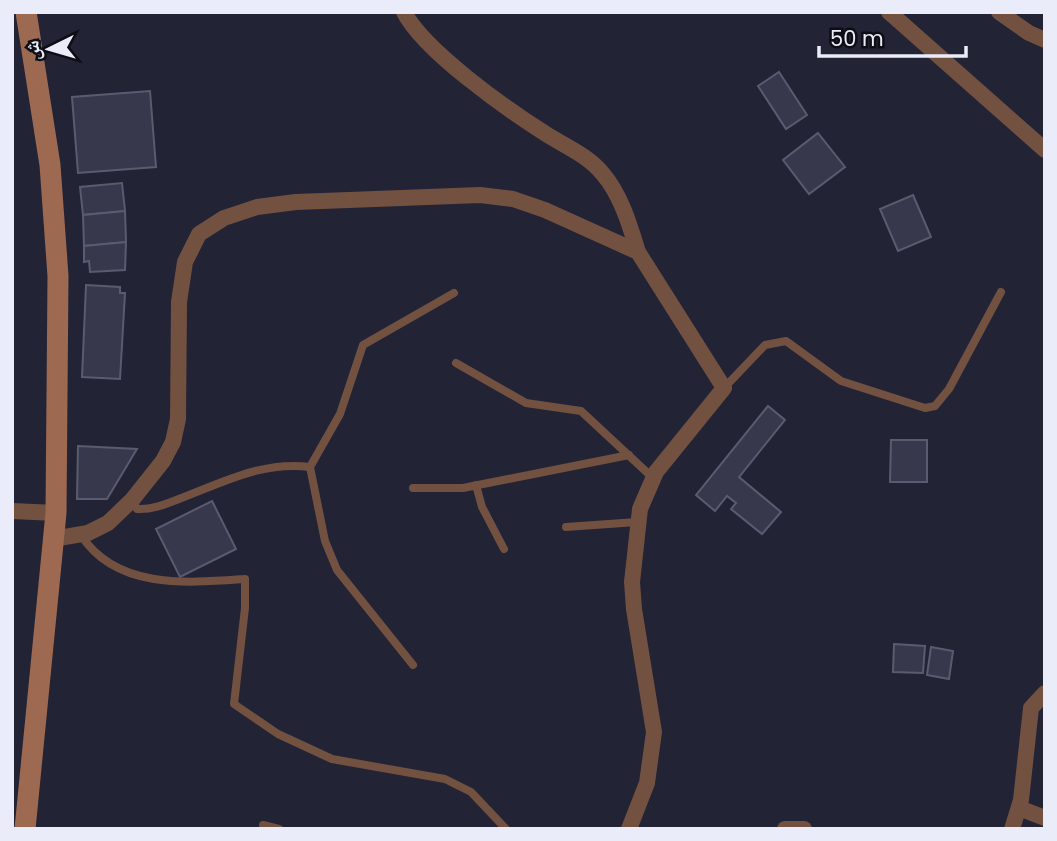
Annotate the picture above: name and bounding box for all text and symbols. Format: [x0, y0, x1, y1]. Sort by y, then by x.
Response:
north arrow [14, 14, 84, 84]
scale bar [819, 14, 966, 58]
text: 50 m [830, 24, 884, 53]
text: ش [18, 39, 47, 62]

